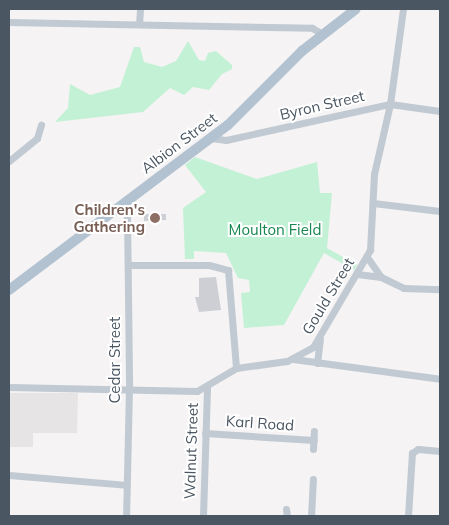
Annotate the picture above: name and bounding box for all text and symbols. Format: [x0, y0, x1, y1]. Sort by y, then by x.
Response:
street label: Byron Street [278, 87, 366, 123]
street label: Albion Street [138, 109, 220, 177]
place label: Children's Gathering [73, 200, 145, 235]
marker: Children's Gathering [149, 212, 161, 224]
park label: Moulton Field [229, 221, 321, 239]
street label: Gould Street [298, 254, 358, 338]
street label: Cedar Street [106, 317, 124, 403]
street label: Walnut Street [180, 402, 202, 500]
street label: Karl Road [225, 412, 295, 434]

